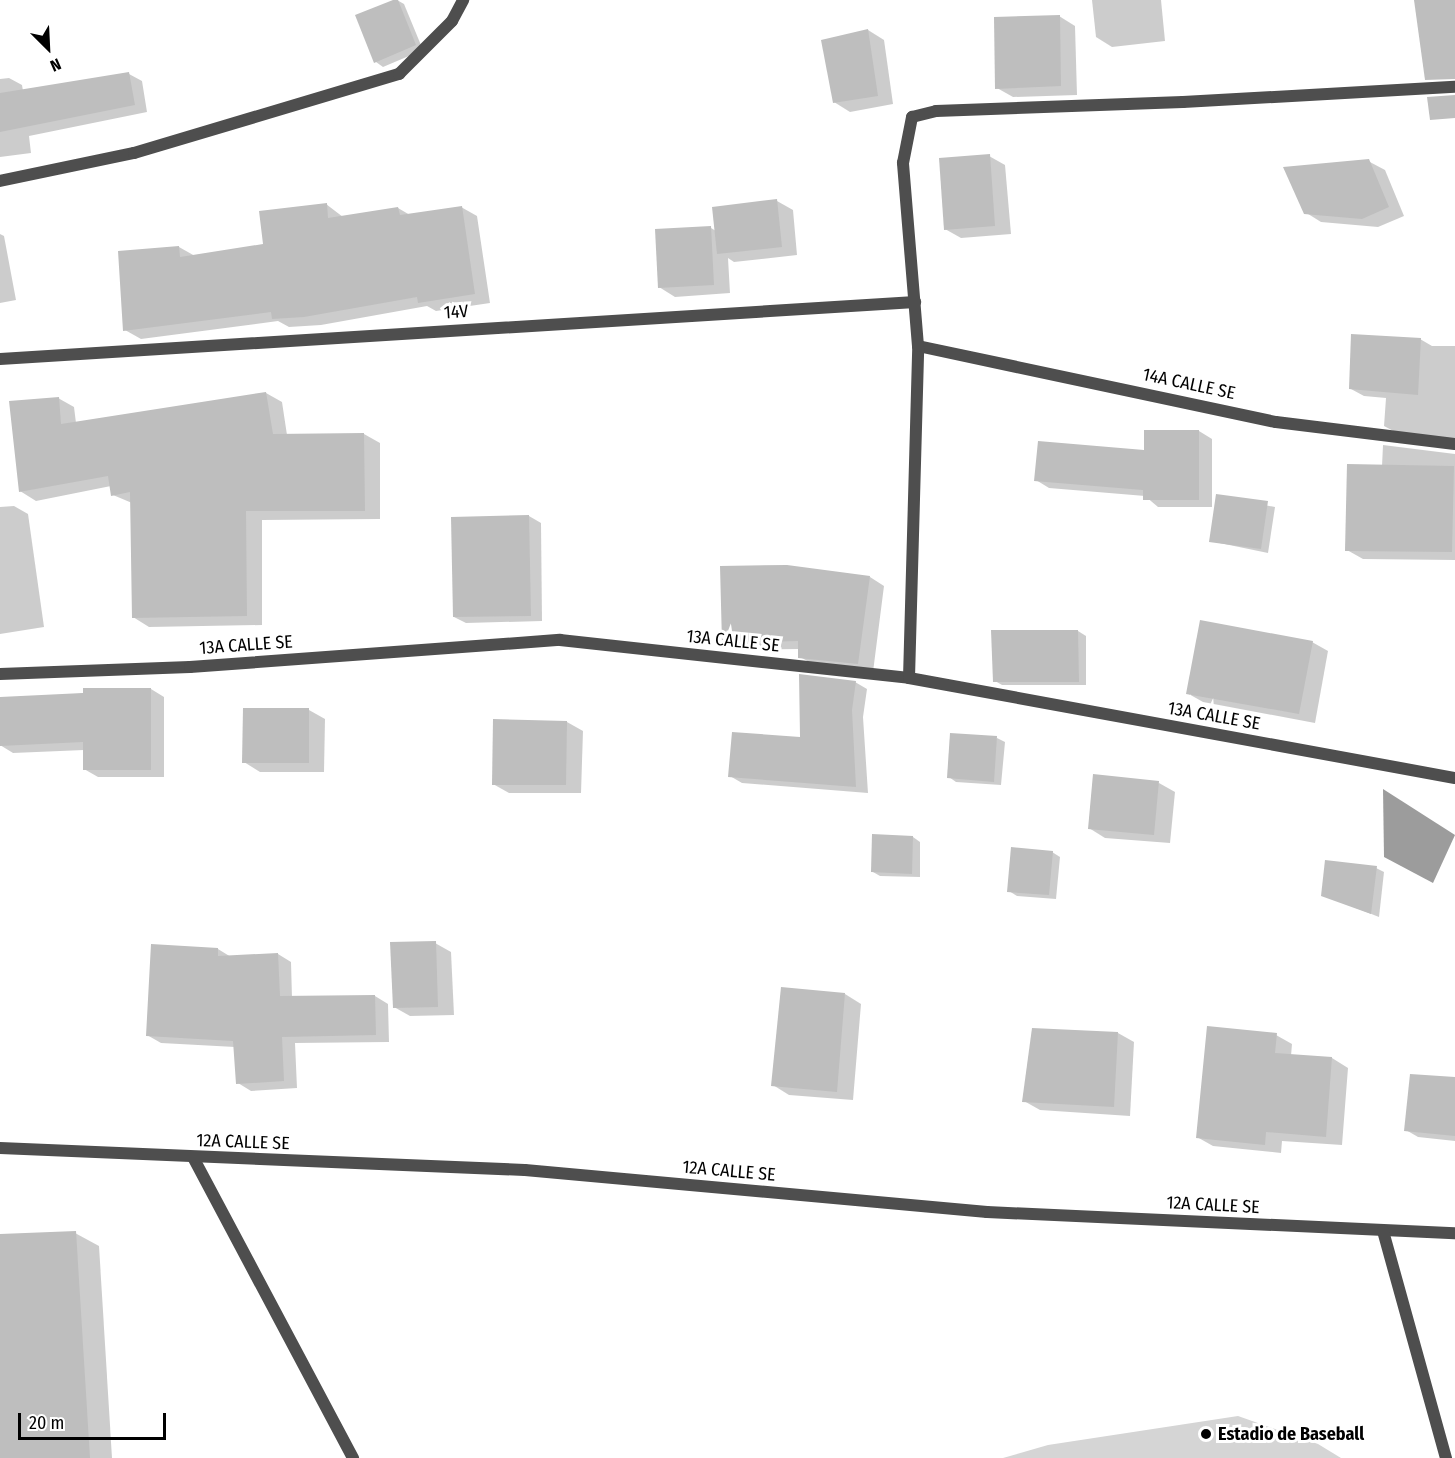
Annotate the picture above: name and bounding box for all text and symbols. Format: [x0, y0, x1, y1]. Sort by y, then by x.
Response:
north arrow [18, 18, 78, 78]
text: N [47, 54, 64, 76]
street label: 14V [443, 300, 469, 324]
street label: 14A CALLE SE [1141, 364, 1237, 404]
street label: 13A CALLE SE [685, 625, 781, 657]
street label: 13A CALLE SE [199, 631, 293, 659]
street label: 13A CALLE SE [1166, 697, 1262, 735]
street label: 12A CALLE SE [196, 1130, 290, 1154]
street label: 12A CALLE SE [682, 1156, 776, 1186]
street label: 12A CALLE SE [1166, 1192, 1260, 1218]
scale bar [21, 1401, 170, 1439]
text: 20 m [29, 1412, 64, 1434]
place label: Estadio de Baseball [1218, 1423, 1364, 1445]
marker: Estadio de Baseball [1199, 1427, 1213, 1441]

